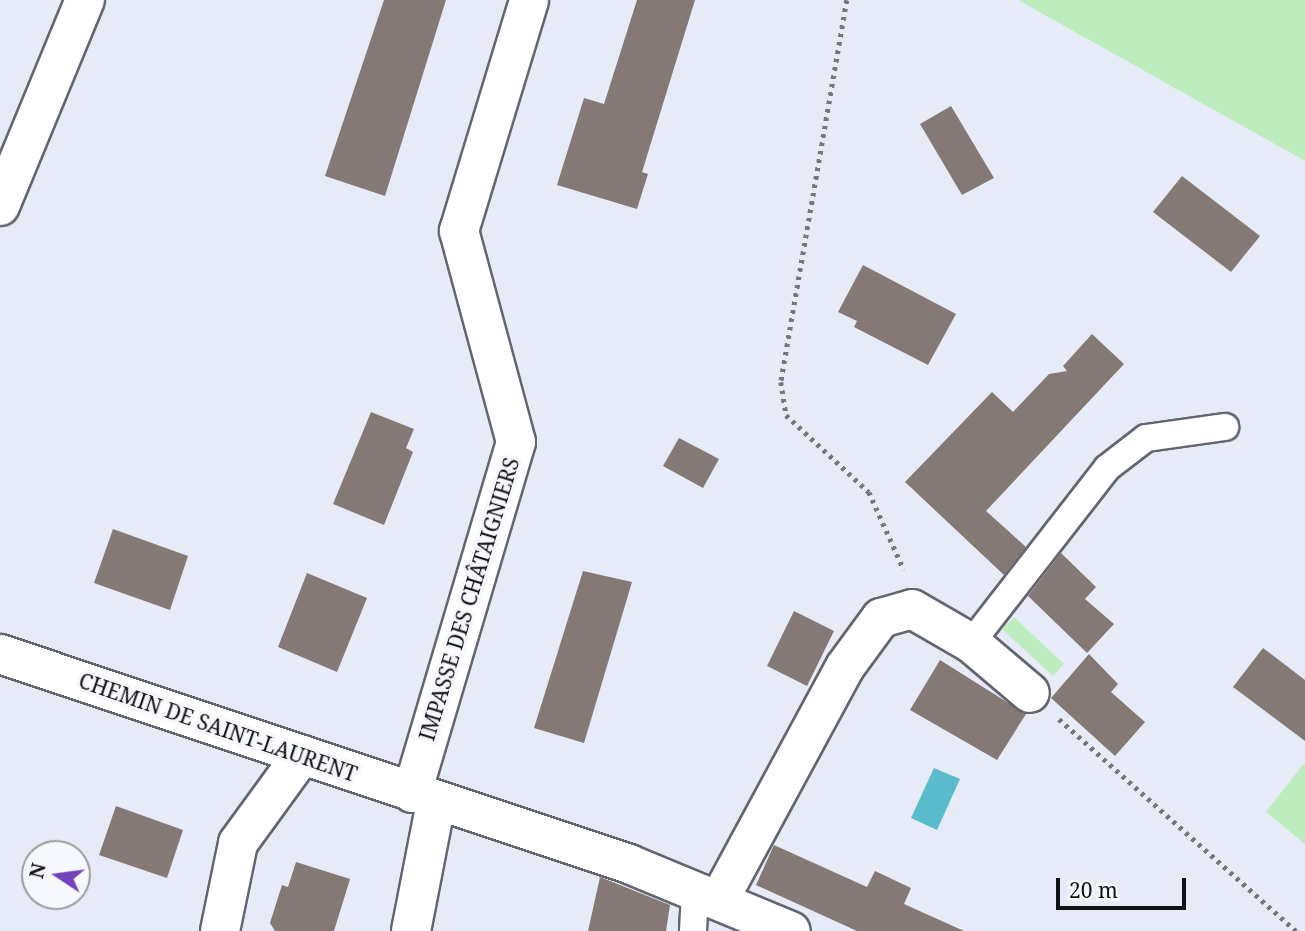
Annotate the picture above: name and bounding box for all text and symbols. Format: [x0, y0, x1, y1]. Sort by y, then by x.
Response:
street label: IMPASSE DES CHÂTAIGNIERS [414, 454, 524, 744]
street label: CHEMIN DE SAINT-LAURENT [76, 667, 360, 787]
north arrow [21, 840, 91, 910]
text: N [23, 861, 52, 881]
scale bar [1060, 864, 1190, 908]
text: 20 m [1069, 876, 1118, 904]

